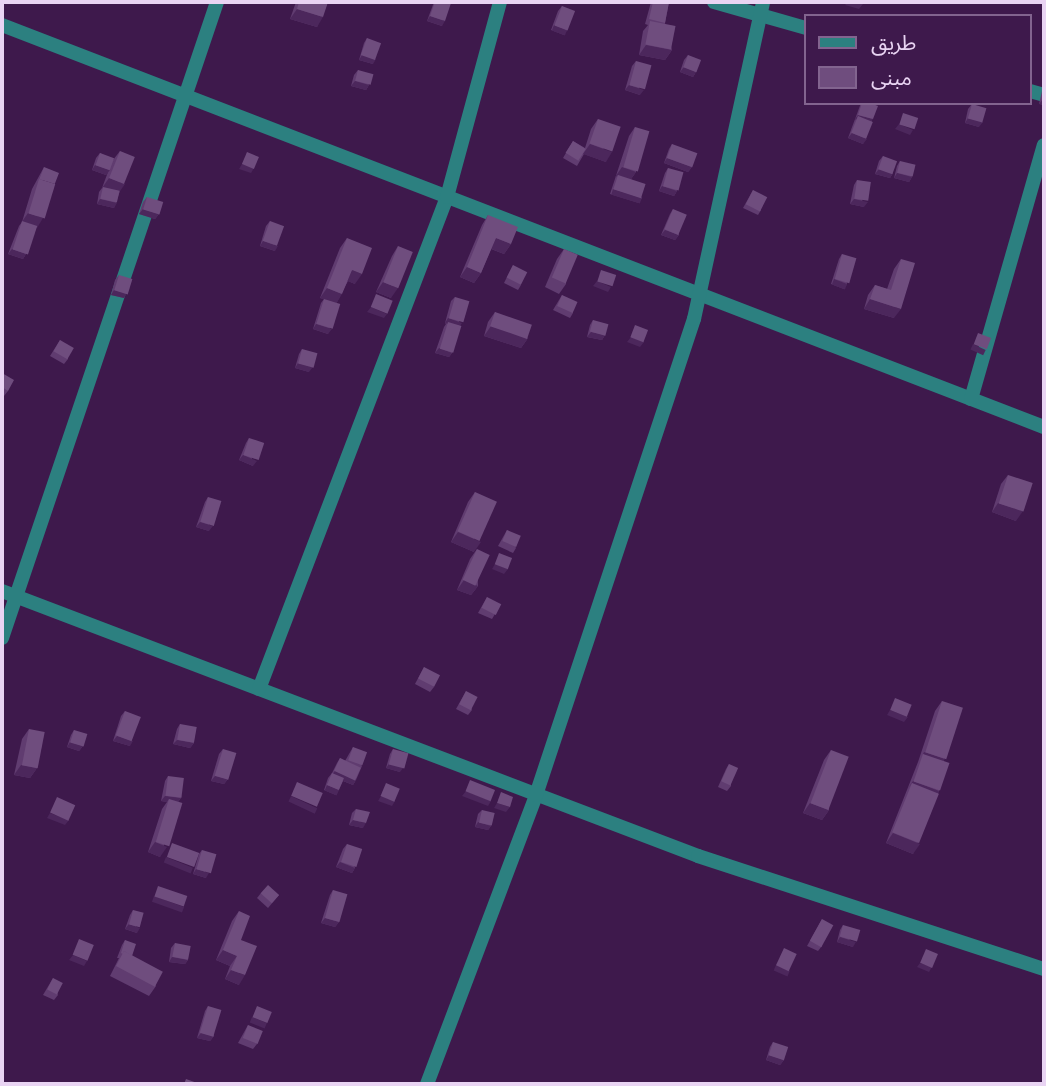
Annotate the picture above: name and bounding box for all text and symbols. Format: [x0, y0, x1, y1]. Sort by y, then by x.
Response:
legend [804, 14, 1032, 105]
text: طريق [871, 28, 916, 56]
text: مبنى [871, 63, 912, 91]

